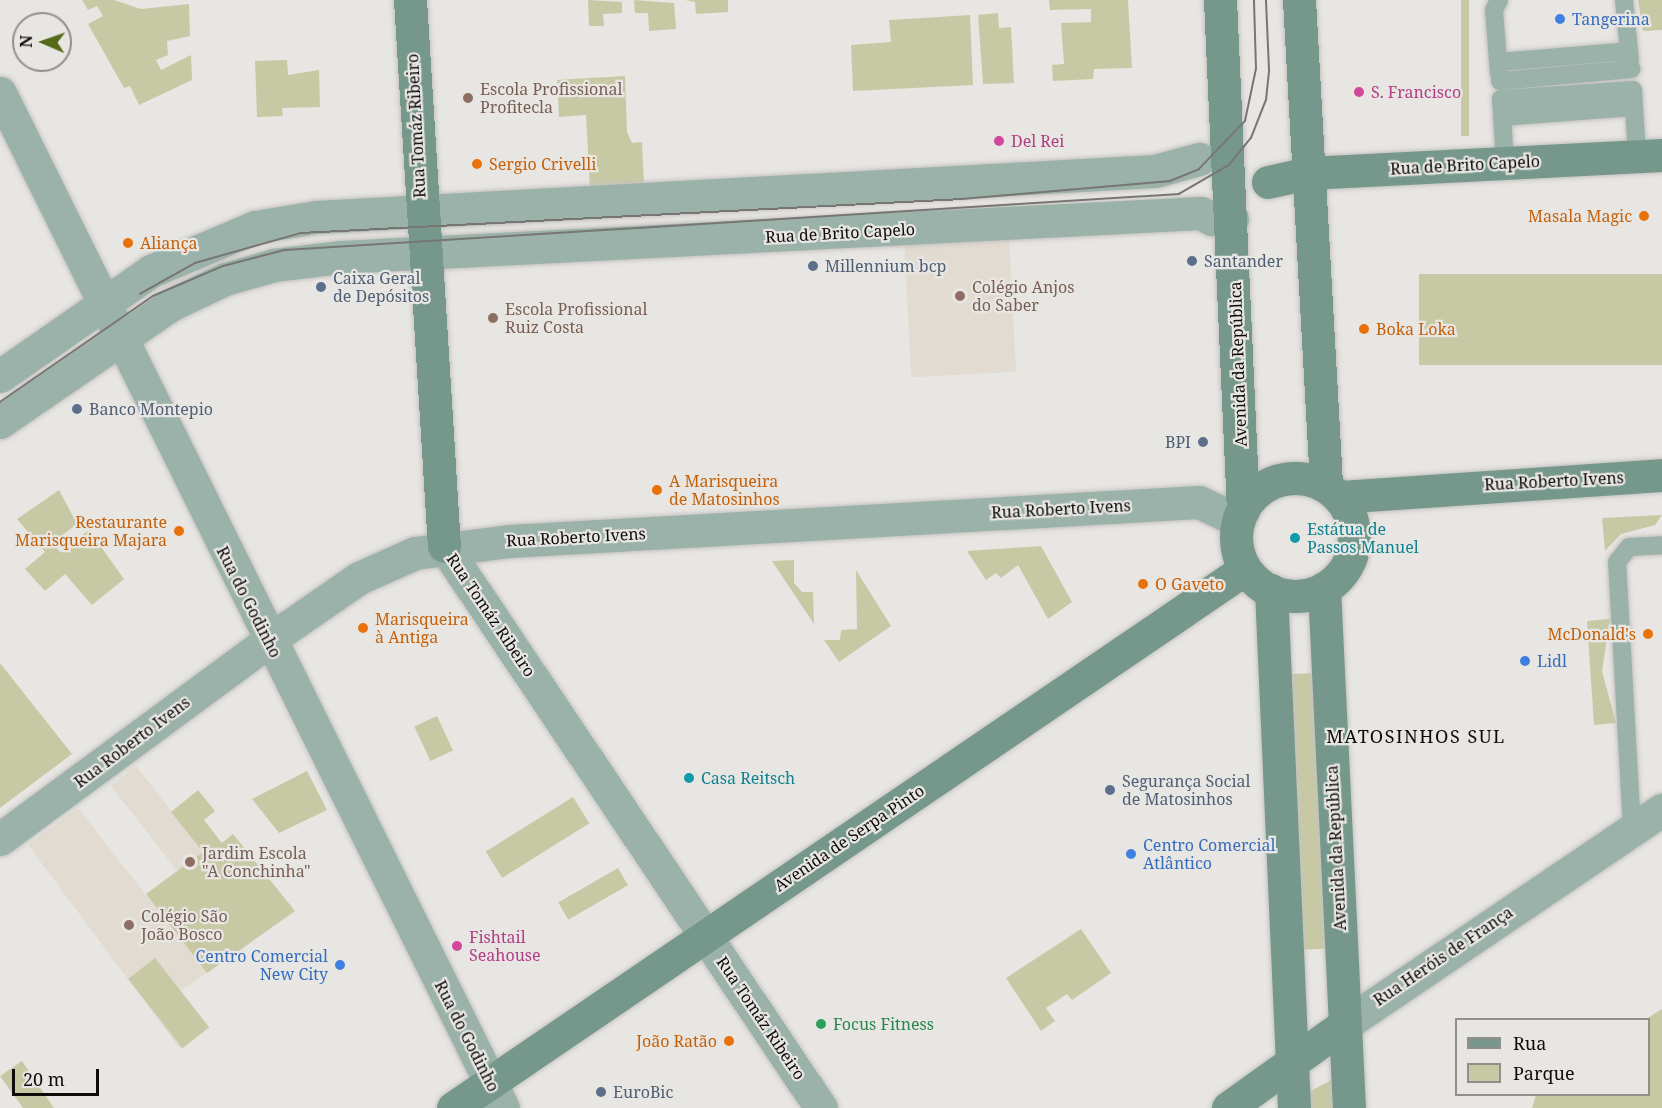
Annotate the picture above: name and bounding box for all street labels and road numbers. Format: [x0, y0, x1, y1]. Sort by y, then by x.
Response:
street label: Rua Tomáz Ribeiro [403, 53, 429, 199]
street label: Rua de Brito Capelo [1390, 151, 1540, 179]
street label: Rua de Brito Capelo [765, 219, 915, 247]
street label: Avenida da República [1226, 281, 1250, 447]
street label: Rua Roberto Ivens [1484, 468, 1624, 494]
street label: Rua Roberto Ivens [991, 496, 1131, 522]
street label: Rua Roberto Ivens [506, 524, 646, 550]
street label: Rua do Godinho [213, 543, 285, 661]
street label: Rua Tomáz Ribeiro [443, 550, 539, 680]
street label: Rua Roberto Ivens [70, 692, 194, 792]
street label: Avenida da República [1322, 765, 1350, 931]
street label: Avenida de Serpa Pinto [770, 781, 928, 895]
street label: Rua Heróis de França [1370, 902, 1516, 1010]
street label: Rua Tomáz Ribeiro [713, 953, 809, 1083]
street label: Rua do Godinho [431, 977, 503, 1095]

